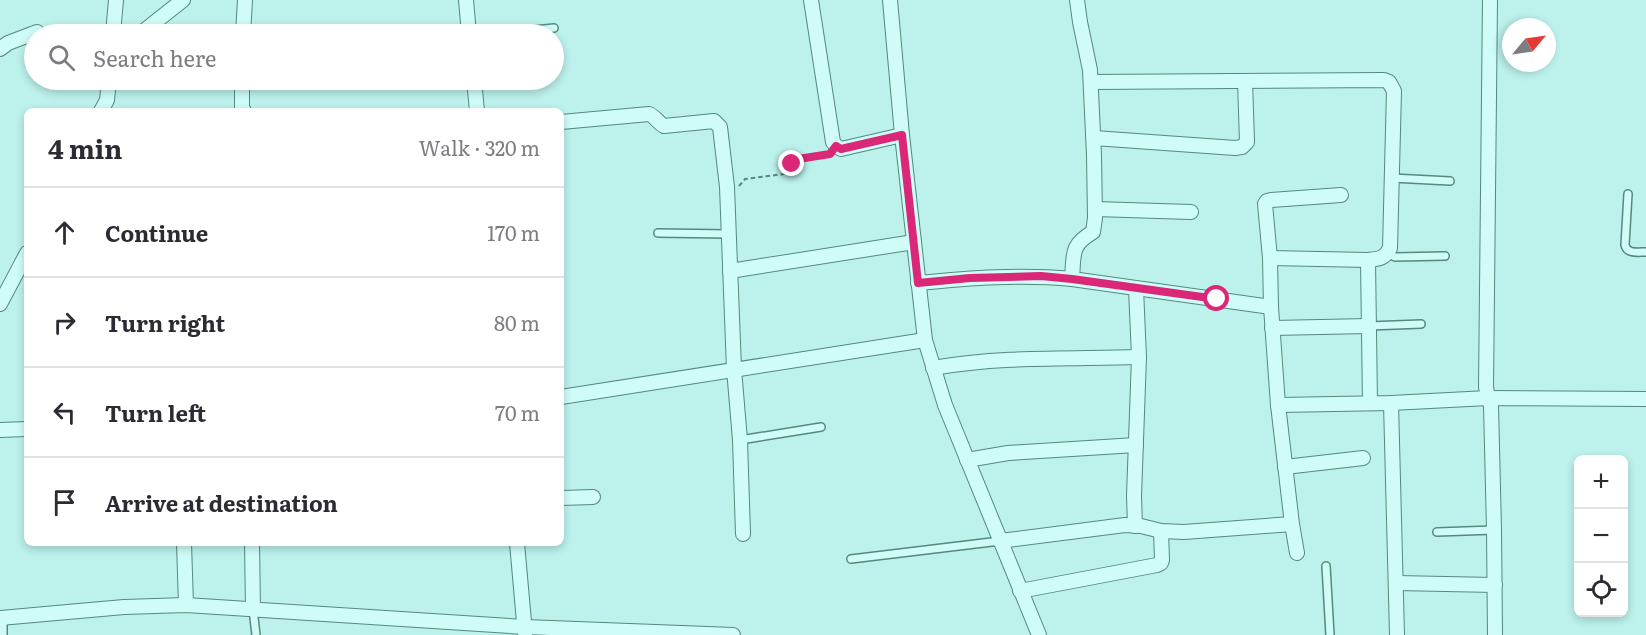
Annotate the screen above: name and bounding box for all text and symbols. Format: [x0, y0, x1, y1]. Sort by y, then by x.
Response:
north arrow [1502, 18, 1556, 72]
search box [24, 24, 564, 90]
icon: search [45, 41, 78, 74]
text: Search here [93, 41, 216, 74]
text: 4 min [48, 128, 122, 167]
text: Walk · 320 m [419, 132, 540, 162]
route end [778, 150, 804, 176]
icon: ahead [48, 216, 81, 249]
text: Continue [105, 216, 208, 249]
text: 170 m [487, 217, 540, 247]
route start [1203, 285, 1229, 311]
icon: right [48, 306, 81, 339]
text: Turn right [105, 306, 225, 339]
text: 80 m [494, 307, 540, 337]
icon: left [48, 396, 81, 429]
text: Turn left [105, 396, 206, 429]
text: 70 m [495, 397, 540, 427]
map controls [1574, 455, 1628, 617]
button: + [1574, 455, 1628, 509]
icon: arrive [48, 486, 81, 519]
text: Arrive at destination [105, 486, 338, 519]
button: − [1574, 509, 1628, 563]
button: locate [1574, 563, 1628, 617]

